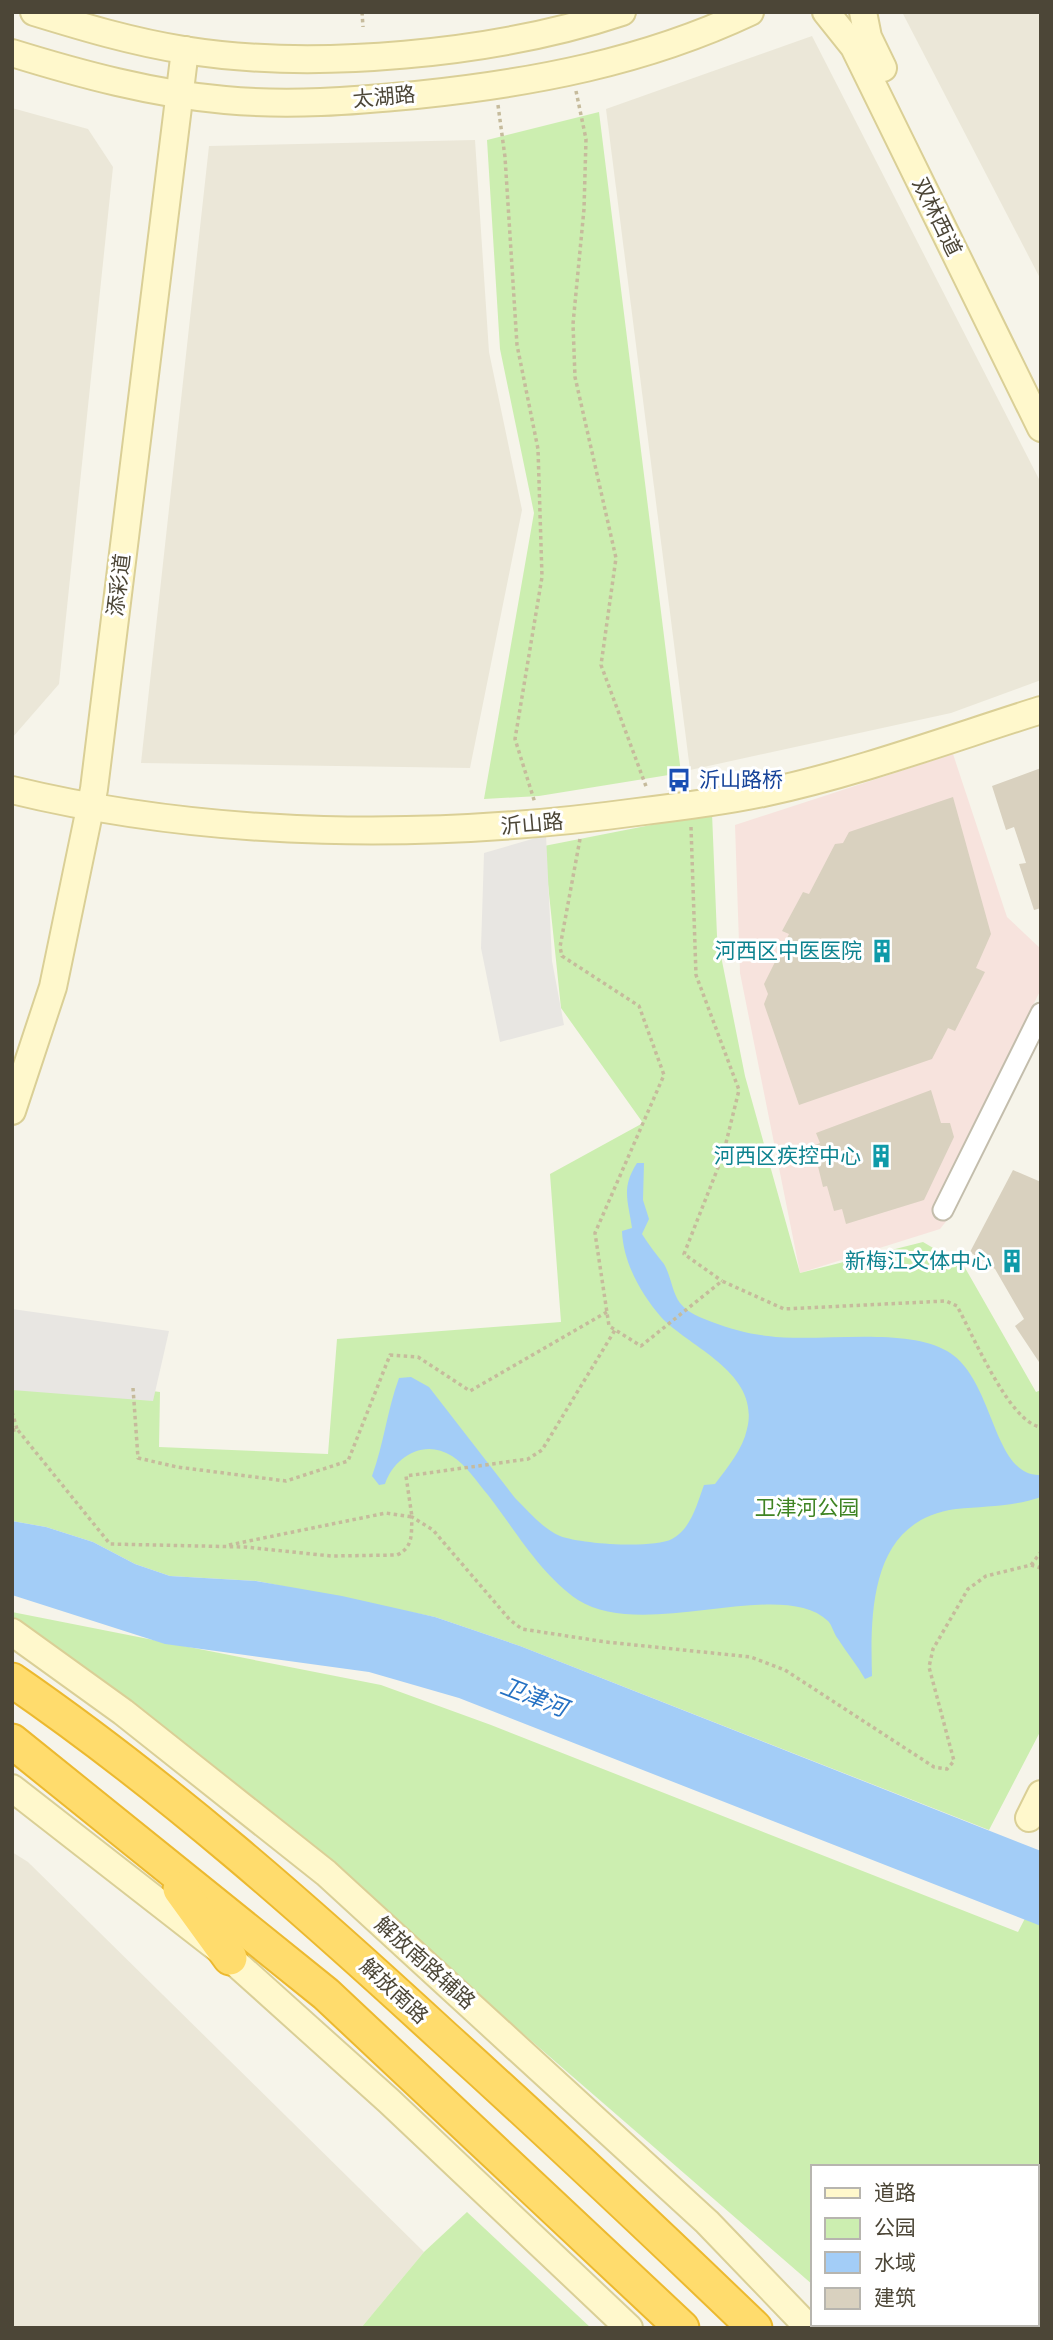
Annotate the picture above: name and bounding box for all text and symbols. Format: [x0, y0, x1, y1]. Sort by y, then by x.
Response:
street label: 太湖路 [351, 80, 417, 113]
street label: 双林西道 [907, 173, 968, 260]
street label: 添彩道 [101, 552, 136, 618]
bus stop icon: 沂山路桥 [665, 766, 693, 794]
place label: 沂山路桥 [699, 766, 783, 793]
street label: 沂山路 [499, 807, 565, 840]
place label: 河西区中医医院 [715, 937, 862, 964]
building icon: 河西区中医医院 [868, 937, 896, 965]
place label: 河西区疾控中心 [714, 1142, 861, 1169]
building icon: 河西区疾控中心 [867, 1142, 895, 1170]
place label: 新梅江文体中心 [845, 1247, 992, 1274]
building icon: 新梅江文体中心 [998, 1247, 1026, 1275]
park label: 卫津河公园 [755, 1494, 860, 1521]
water label: 卫津河 [497, 1671, 575, 1724]
street label: 解放南路辅路 [370, 1911, 480, 2015]
street label: 解放南路 [355, 1953, 433, 2029]
legend [811, 2165, 1039, 2326]
text: 道路 [874, 2179, 916, 2206]
text: 公园 [874, 2214, 916, 2241]
text: 水域 [874, 2249, 916, 2276]
text: 建筑 [874, 2284, 916, 2311]

